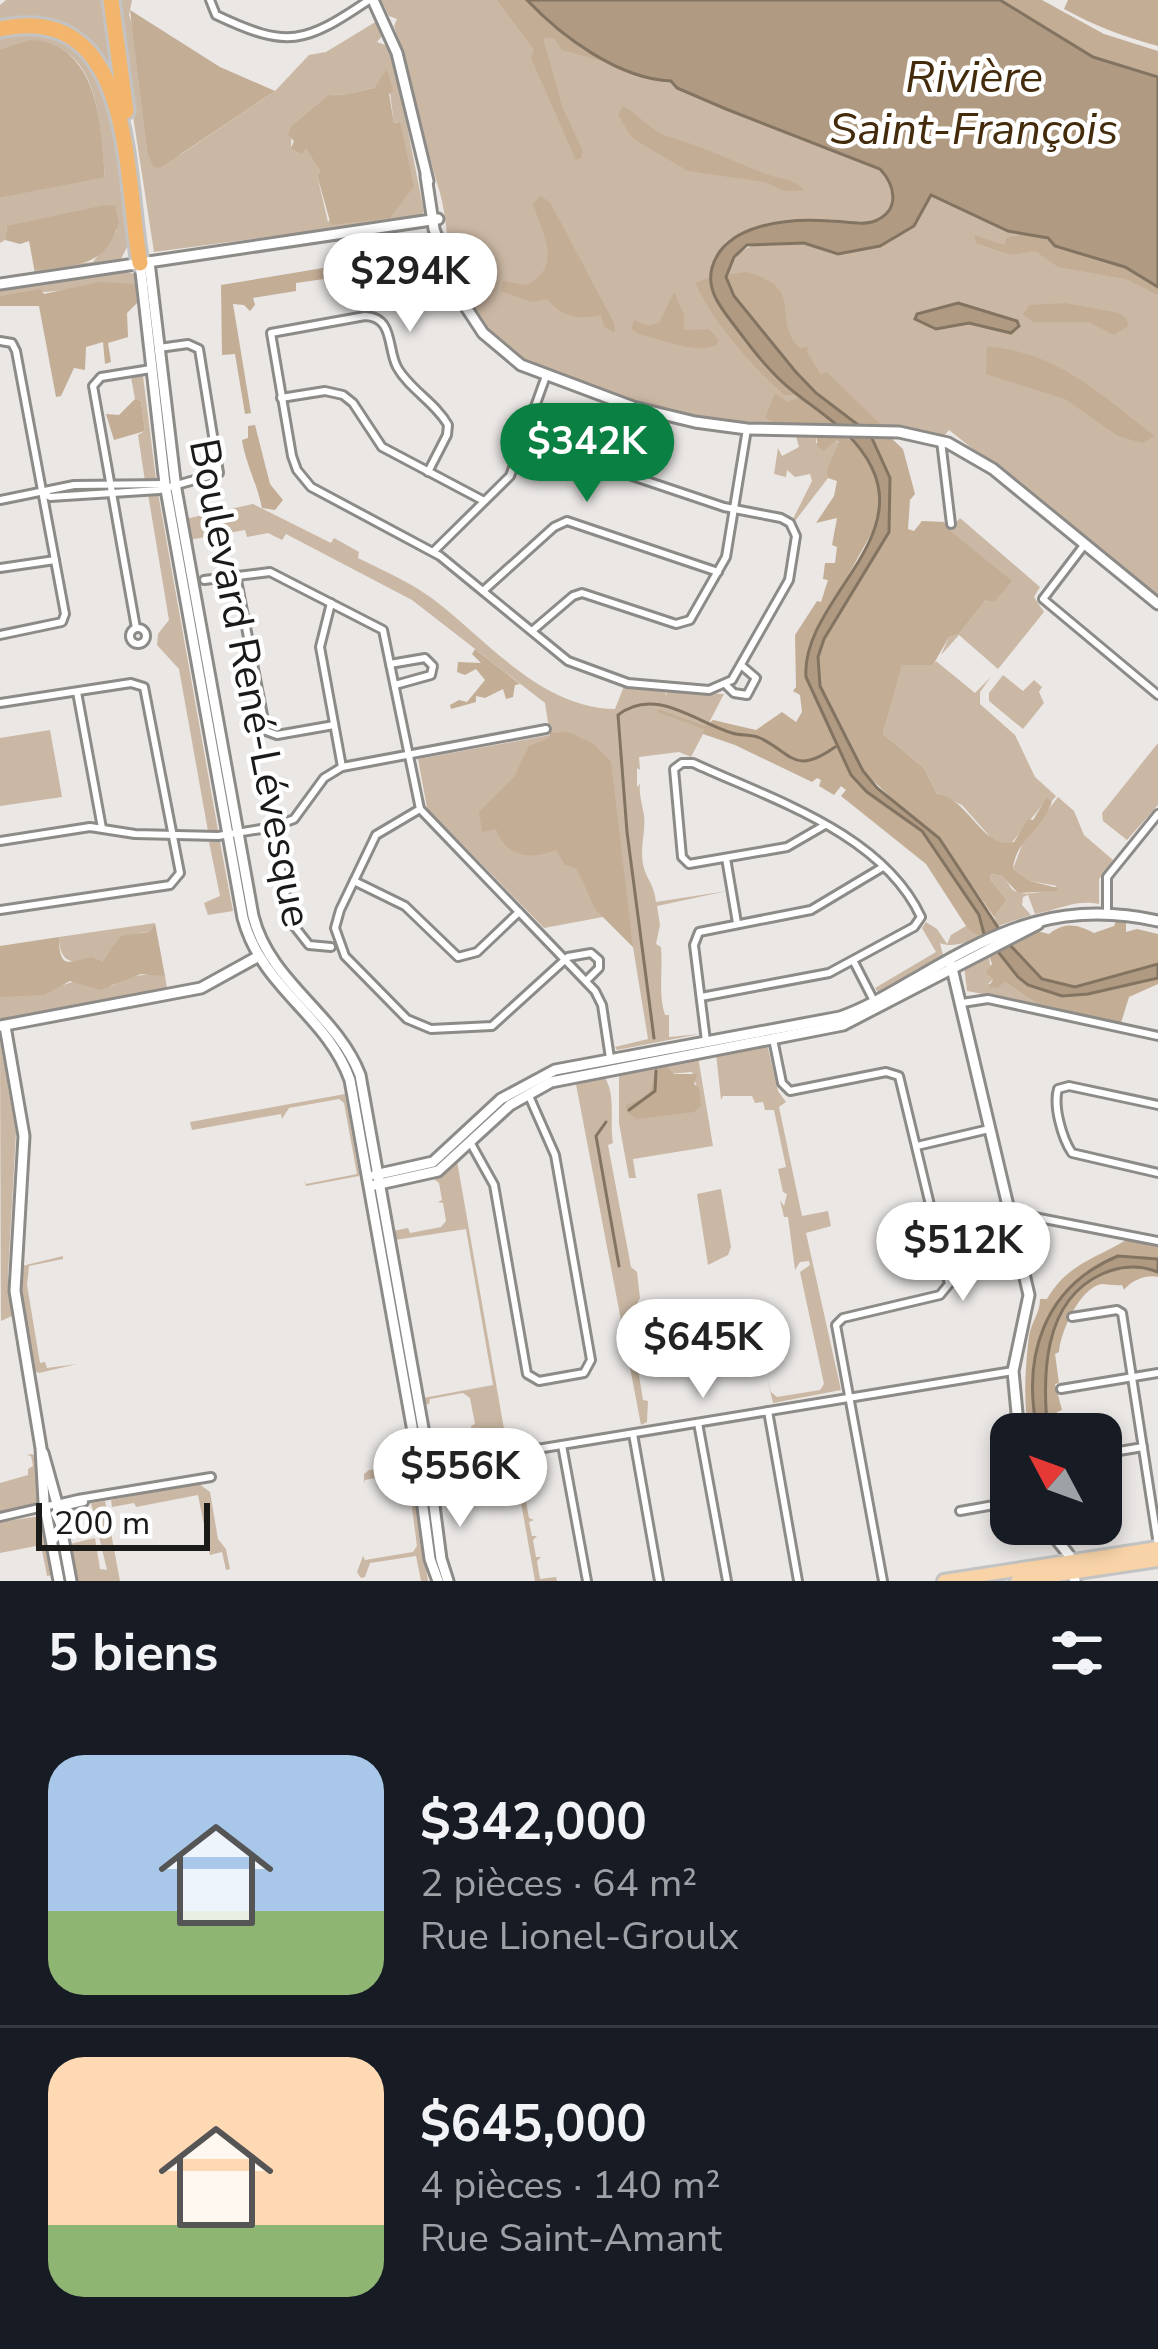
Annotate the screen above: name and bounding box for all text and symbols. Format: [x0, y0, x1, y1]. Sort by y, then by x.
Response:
water label: Rivière Saint-François [830, 47, 1118, 160]
pin: $294K [326, 233, 494, 335]
text: $294K [350, 245, 470, 298]
pin: $342K [503, 403, 671, 505]
text: $342K [527, 415, 647, 468]
street label: Boulevard René-Lévesque [175, 434, 325, 932]
pin: $512K [879, 1202, 1047, 1304]
text: $512K [903, 1214, 1023, 1267]
pin: $645K [619, 1299, 787, 1401]
text: $645K [643, 1311, 763, 1364]
north arrow [990, 1413, 1122, 1545]
map controls [990, 1413, 1122, 1545]
pin: $556K [376, 1428, 544, 1530]
text: $556K [400, 1440, 520, 1493]
scale bar [36, 1497, 210, 1550]
text: 200 m [54, 1501, 150, 1546]
text: 5 biens [48, 1618, 218, 1688]
icon: filters [1044, 1620, 1110, 1686]
text: $342,000 [420, 1787, 647, 1857]
icon: home [144, 1803, 288, 1947]
text: 2 pièces · 64 m² [420, 1857, 697, 1910]
text: Rue Lionel-Groulx [420, 1910, 739, 1963]
text: $645,000 [420, 2089, 647, 2159]
icon: home [144, 2105, 288, 2249]
text: 4 pièces · 140 m² [420, 2159, 721, 2212]
text: Rue Saint-Amant [420, 2212, 722, 2265]

